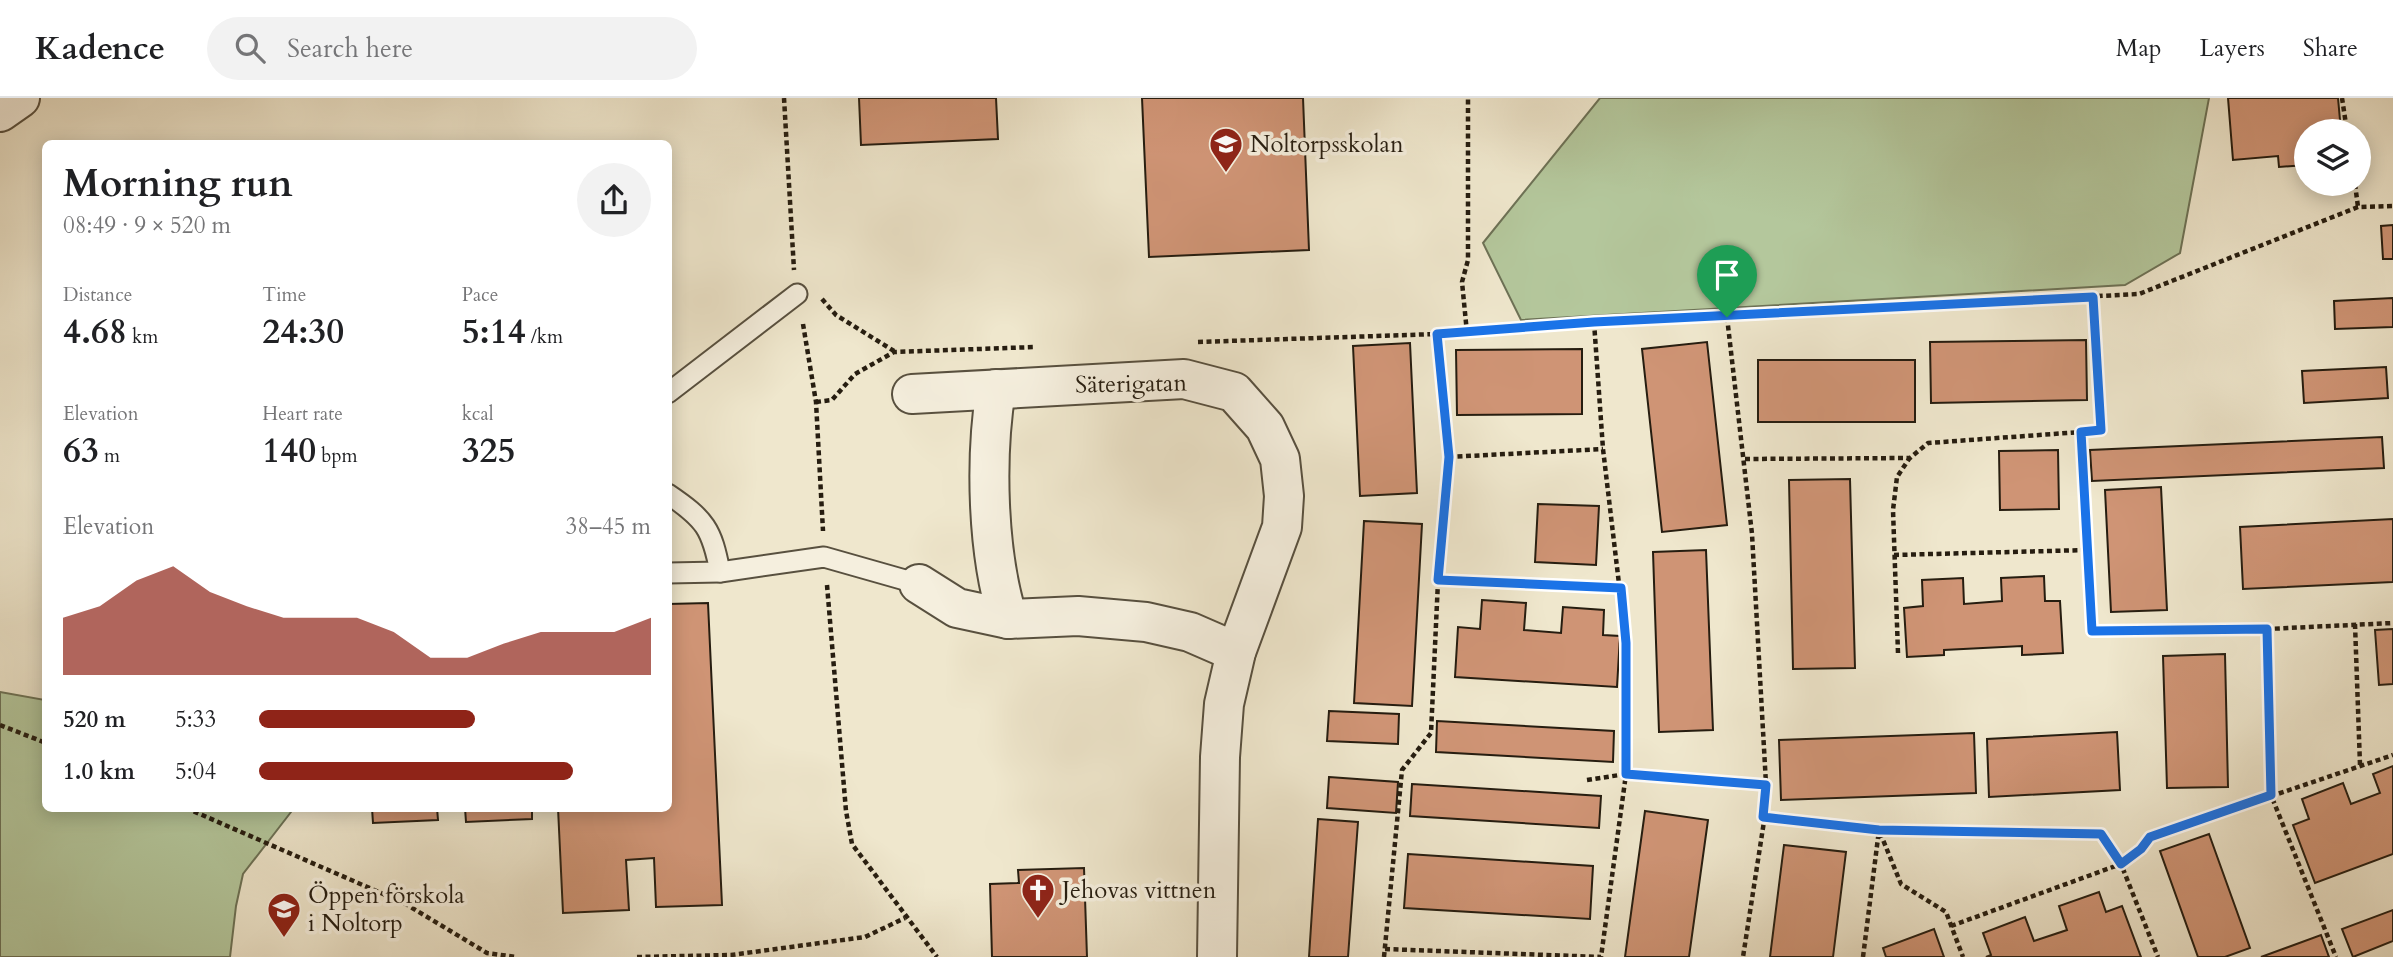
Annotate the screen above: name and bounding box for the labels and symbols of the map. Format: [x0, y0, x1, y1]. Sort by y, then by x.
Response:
school or university icon: Noltorpsskolan [1207, 125, 1245, 174]
place label: Noltorpsskolan [1250, 128, 1404, 161]
pin [1697, 245, 1757, 317]
street label: Säterigatan [1075, 367, 1188, 401]
church icon: Jehovas vittnen [1019, 871, 1057, 920]
place label: Jehovas vittnen [1059, 874, 1217, 907]
place label: Öppen förskola i Noltorp [308, 879, 465, 940]
school or university icon: Öppen förskola i Noltorp [265, 890, 303, 939]

